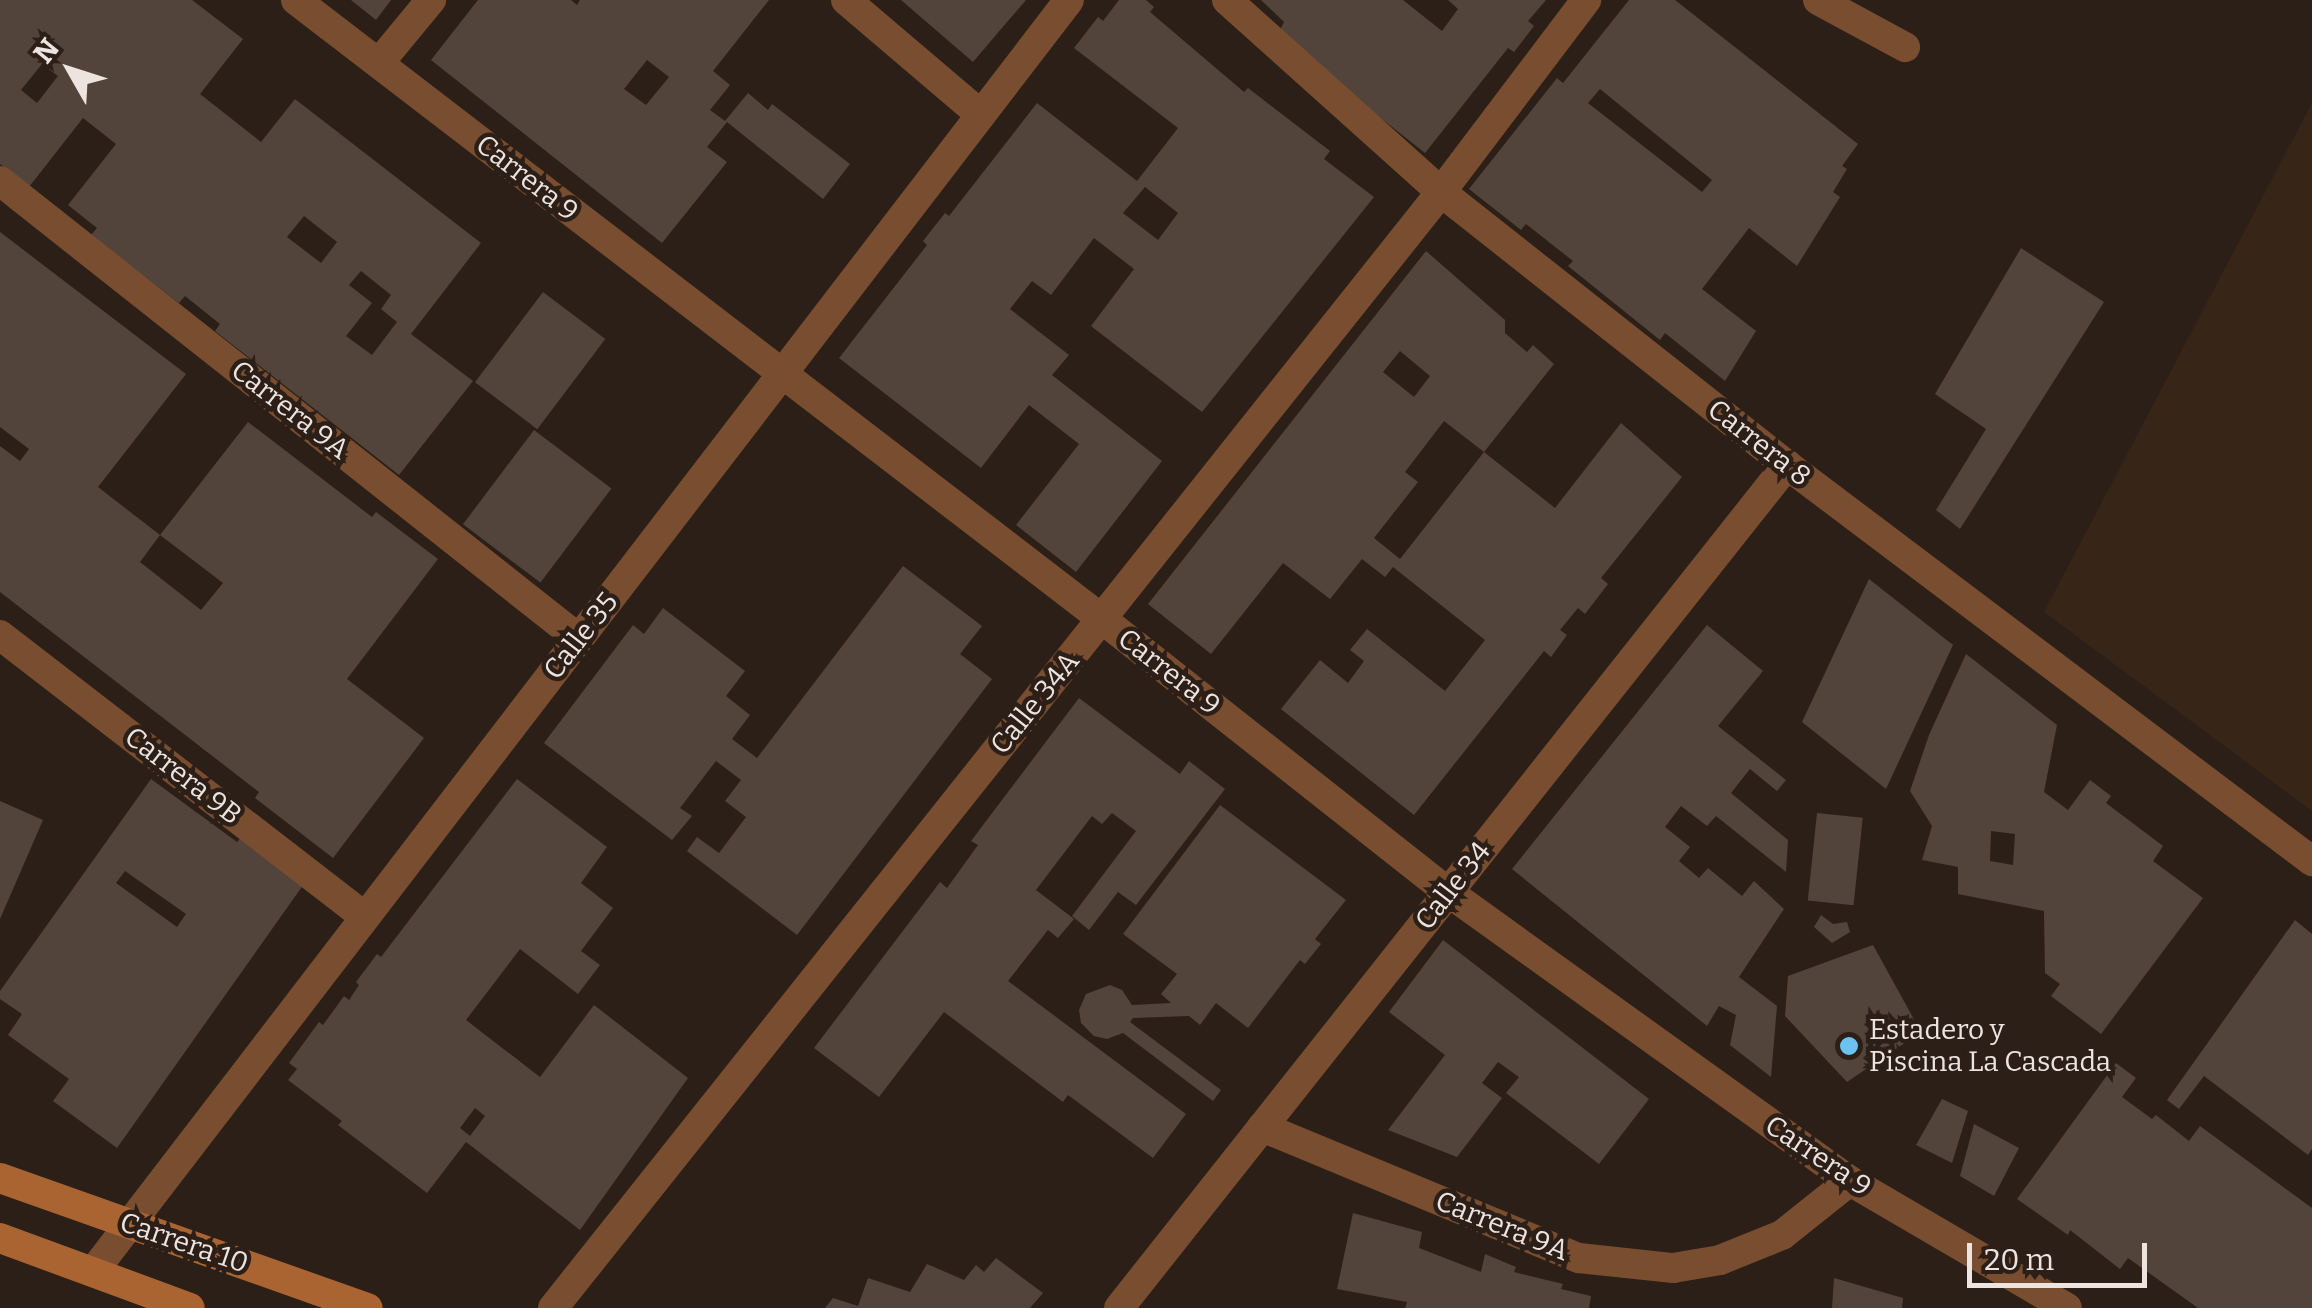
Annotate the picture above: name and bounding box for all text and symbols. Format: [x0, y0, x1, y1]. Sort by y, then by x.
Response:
north arrow [20, 20, 120, 120]
text: N [27, 32, 66, 70]
street label: Carrera 9 [469, 128, 585, 228]
street label: Carrera 9A [224, 354, 356, 466]
street label: Carrera 8 [1701, 392, 1817, 494]
street label: Calle 35 [537, 586, 625, 686]
street label: Carrera 9 [1111, 622, 1227, 722]
street label: Calle 34A [984, 645, 1086, 761]
street label: Carrera 9B [118, 720, 248, 832]
street label: Calle 34 [1408, 835, 1498, 937]
place label: Estadero y Piscina La Cascada [1869, 1013, 2111, 1079]
marker: Estadero y Piscina La Cascada [1838, 1035, 1860, 1057]
street label: Carrera 9 [1759, 1108, 1877, 1204]
street label: Carrera 9A [1431, 1184, 1573, 1268]
street label: Carrera 10 [115, 1205, 253, 1281]
scale bar [1972, 1223, 2152, 1285]
text: 20 m [1984, 1242, 2054, 1278]

